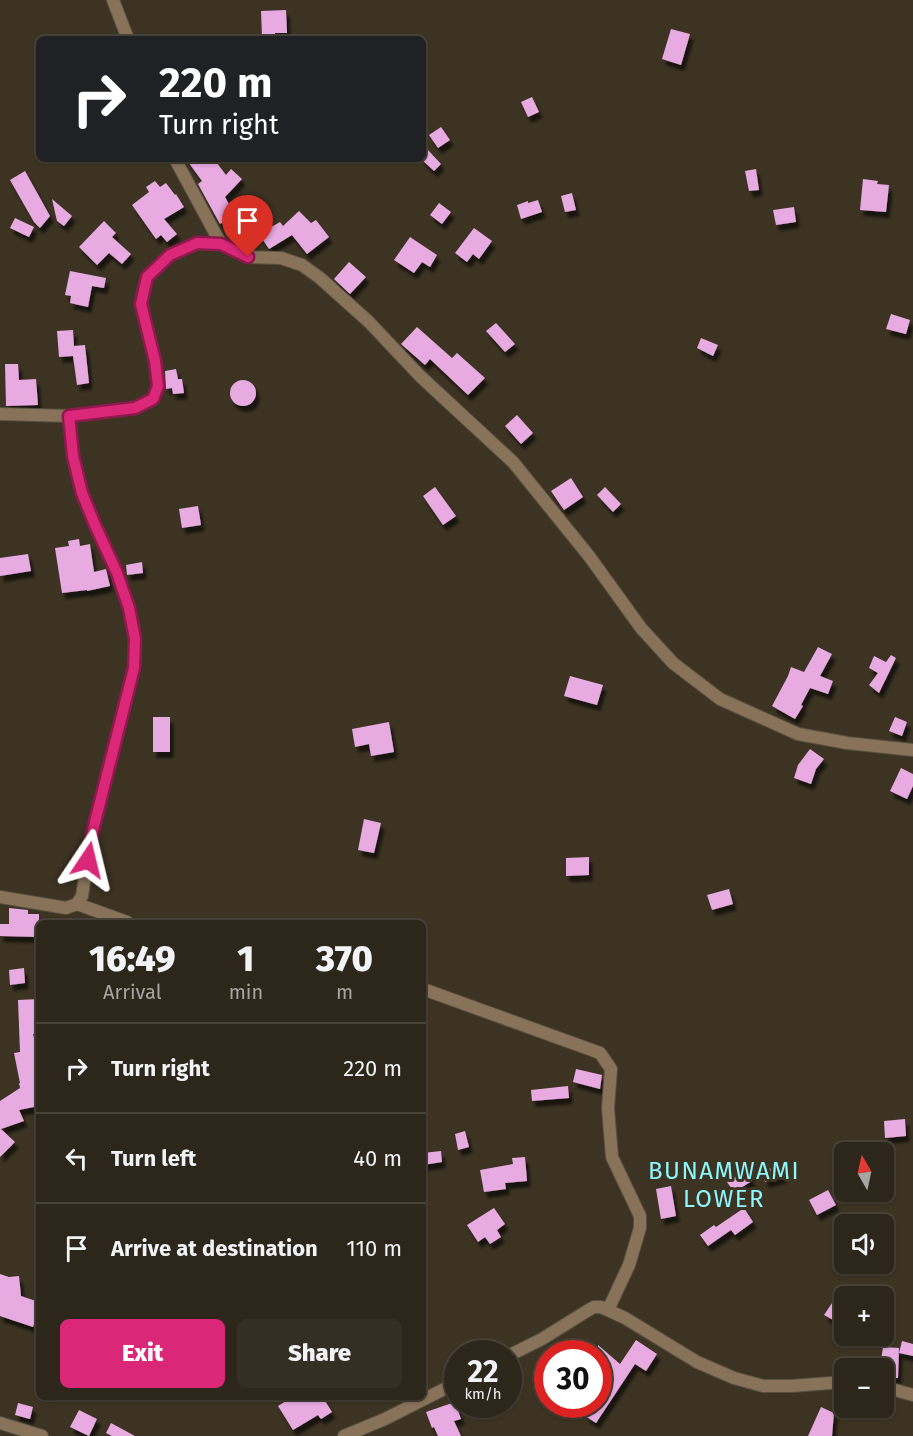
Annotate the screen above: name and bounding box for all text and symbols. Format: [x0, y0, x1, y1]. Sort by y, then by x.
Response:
text: 220 m [159, 58, 272, 108]
icon: right [60, 60, 138, 138]
text: Turn right [159, 109, 279, 141]
pin [222, 195, 273, 257]
icon: arrive [231, 204, 264, 237]
position arrow [56, 828, 120, 892]
text: 16:49 [89, 937, 176, 981]
text: 1 [237, 937, 254, 981]
text: 370 [316, 937, 373, 981]
text: Arrival [103, 980, 162, 1004]
text: min [229, 980, 263, 1004]
text: m [336, 980, 353, 1004]
icon: right [60, 1052, 93, 1085]
text: Turn right [111, 1055, 210, 1082]
text: 220 m [343, 1055, 402, 1082]
icon: left [60, 1142, 93, 1175]
north arrow [834, 1142, 894, 1202]
map controls [834, 1142, 894, 1418]
text: Turn left [111, 1145, 196, 1172]
text: 40 m [353, 1145, 402, 1172]
district label: BUNAMWAMI LOWER [648, 1157, 800, 1213]
button: sound [834, 1214, 894, 1274]
icon: arrive [60, 1232, 93, 1265]
text: Arrive at destination [111, 1235, 318, 1262]
text: 110 m [346, 1235, 402, 1262]
button: + [834, 1286, 894, 1346]
button: Exit [60, 1319, 225, 1388]
button: Share [237, 1319, 402, 1388]
speed limit sign: 30 [534, 1340, 612, 1418]
text: 22 [467, 1354, 499, 1390]
button: − [834, 1358, 894, 1418]
text: km/h [464, 1385, 502, 1403]

